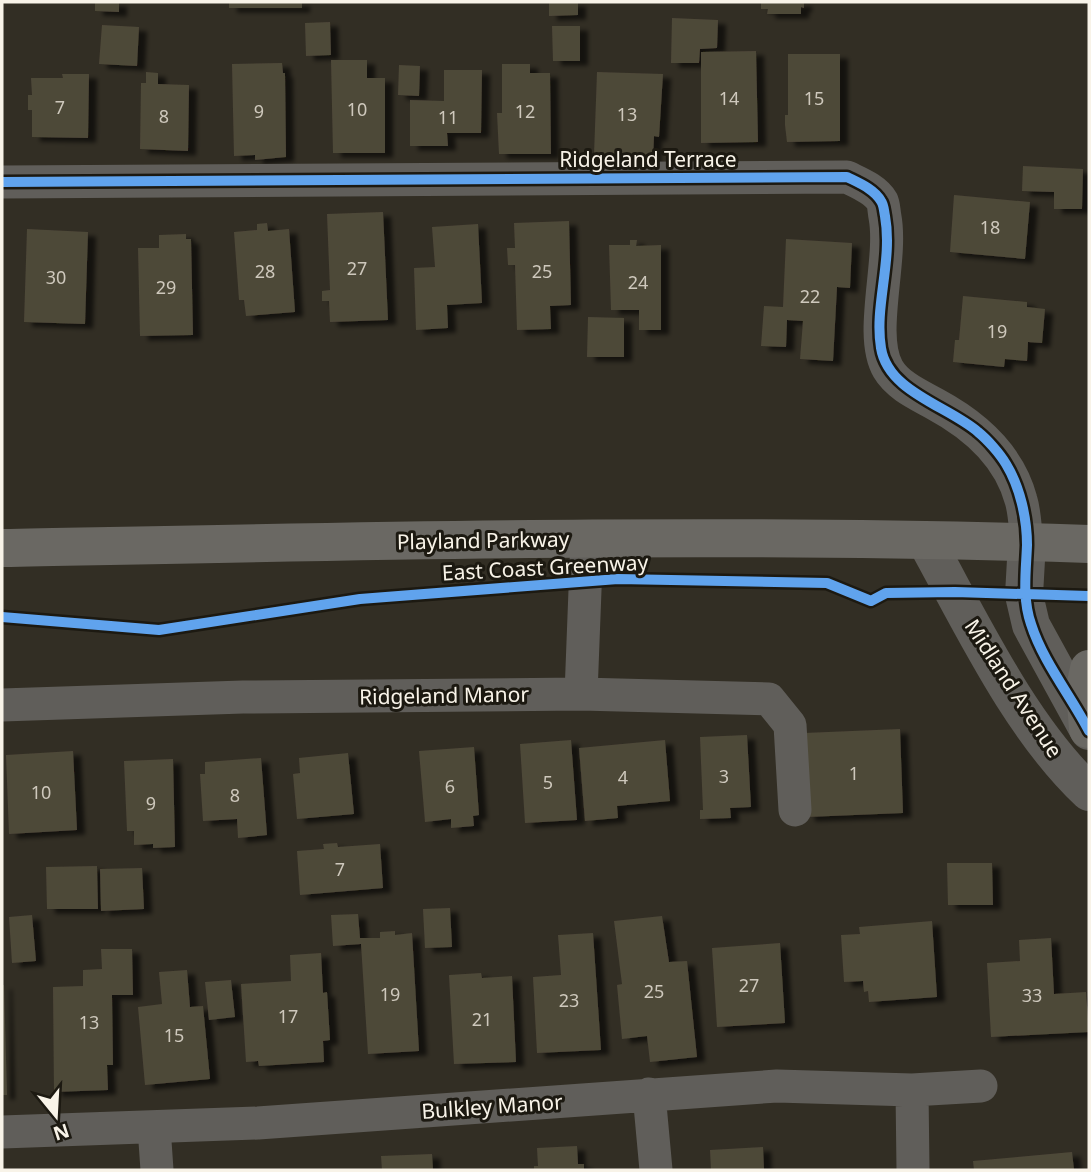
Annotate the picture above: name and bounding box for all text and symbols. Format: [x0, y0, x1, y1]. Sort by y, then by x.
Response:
house number: 14 [719, 86, 739, 110]
house number: 15 [804, 86, 824, 110]
house number: 7 [55, 95, 65, 119]
house number: 10 [347, 97, 367, 121]
house number: 9 [254, 99, 264, 123]
house number: 12 [515, 99, 535, 123]
house number: 13 [617, 102, 637, 126]
house number: 8 [159, 104, 169, 128]
house number: 11 [438, 105, 458, 129]
street label: Ridgeland Terrace [559, 145, 737, 173]
house number: 18 [980, 215, 1000, 239]
house number: 27 [347, 256, 367, 280]
house number: 28 [255, 259, 275, 283]
house number: 25 [532, 259, 552, 283]
house number: 30 [46, 265, 66, 289]
house number: 24 [628, 270, 648, 294]
house number: 29 [156, 275, 176, 299]
house number: 22 [800, 284, 820, 308]
house number: 19 [987, 319, 1007, 343]
street label: Playland Parkway [396, 524, 570, 556]
street label: East Coast Greenway [441, 548, 649, 586]
street label: Midland Avenue [959, 613, 1069, 763]
street label: Ridgeland Manor [359, 680, 530, 710]
house number: 1 [849, 761, 859, 785]
house number: 3 [719, 764, 729, 788]
house number: 4 [618, 765, 628, 789]
house number: 5 [543, 770, 553, 794]
house number: 6 [445, 774, 455, 798]
house number: 10 [31, 780, 51, 804]
house number: 8 [230, 783, 240, 807]
house number: 9 [146, 791, 156, 815]
house number: 7 [335, 857, 345, 881]
house number: 27 [739, 973, 759, 997]
house number: 25 [644, 979, 664, 1003]
house number: 19 [380, 982, 400, 1006]
house number: 33 [1022, 983, 1042, 1007]
house number: 23 [559, 988, 579, 1012]
house number: 17 [278, 1004, 298, 1028]
house number: 21 [472, 1007, 492, 1031]
house number: 13 [79, 1010, 99, 1034]
house number: 15 [164, 1023, 184, 1047]
north arrow [21, 1081, 91, 1151]
street label: Bulkley Manor [420, 1087, 564, 1125]
text: N [50, 1117, 73, 1147]

